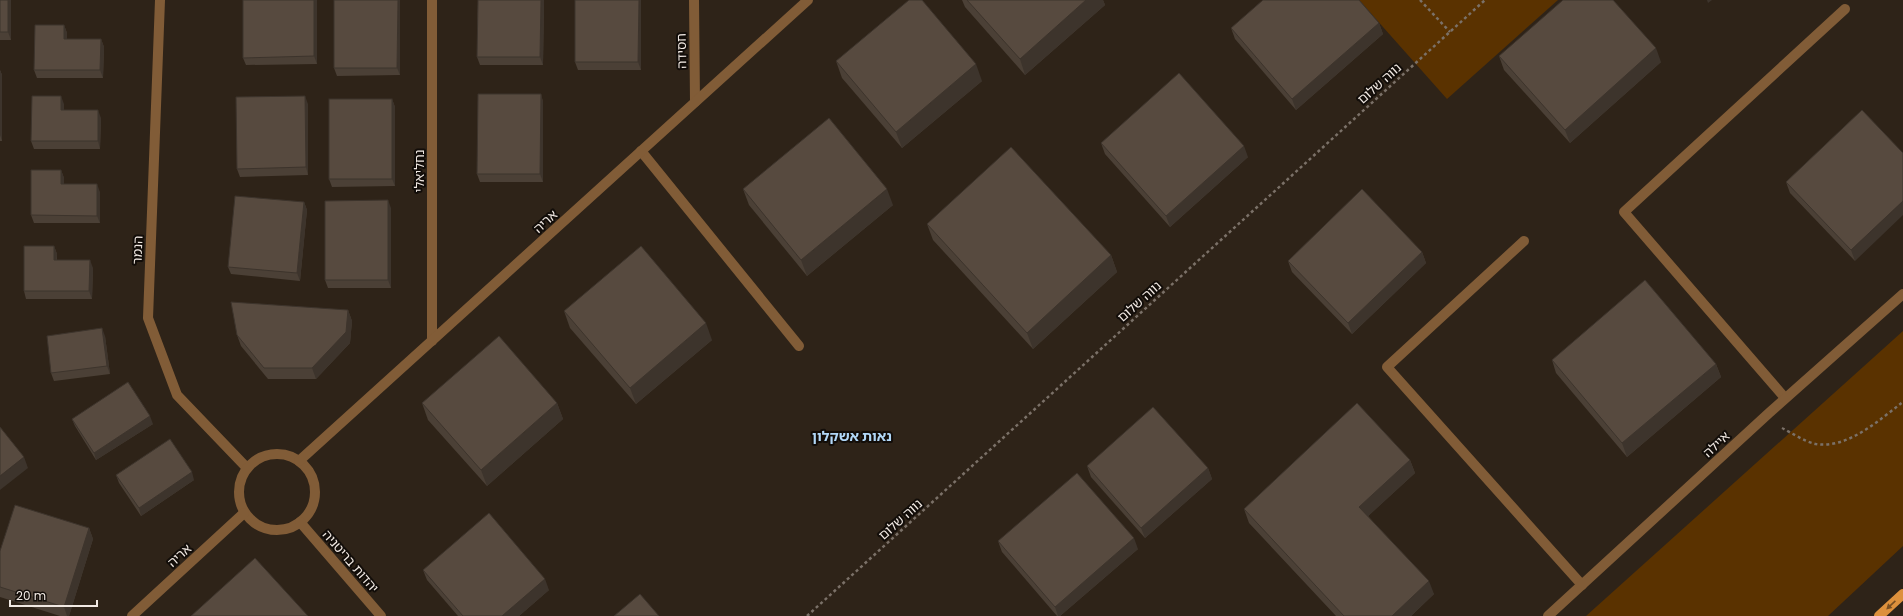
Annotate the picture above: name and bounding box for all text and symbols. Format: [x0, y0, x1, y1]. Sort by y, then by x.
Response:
street label: חסידה [672, 33, 691, 69]
street label: נווה שלום [1353, 58, 1406, 108]
street label: נחליאלי [410, 150, 429, 192]
street label: אריה [529, 205, 562, 237]
street label: הנמר [128, 235, 147, 265]
street label: נווה שלום [1113, 276, 1166, 326]
district label: נאות אשקלון [812, 426, 892, 446]
street label: איילה [1699, 427, 1734, 462]
street label: נווה שלום [874, 494, 927, 544]
street label: יהדות בריטניה [318, 526, 383, 597]
street label: אריה [163, 539, 196, 571]
scale bar [10, 582, 97, 608]
text: 20 m [16, 587, 46, 604]
one-way arrow [1886, 600, 1896, 610]

